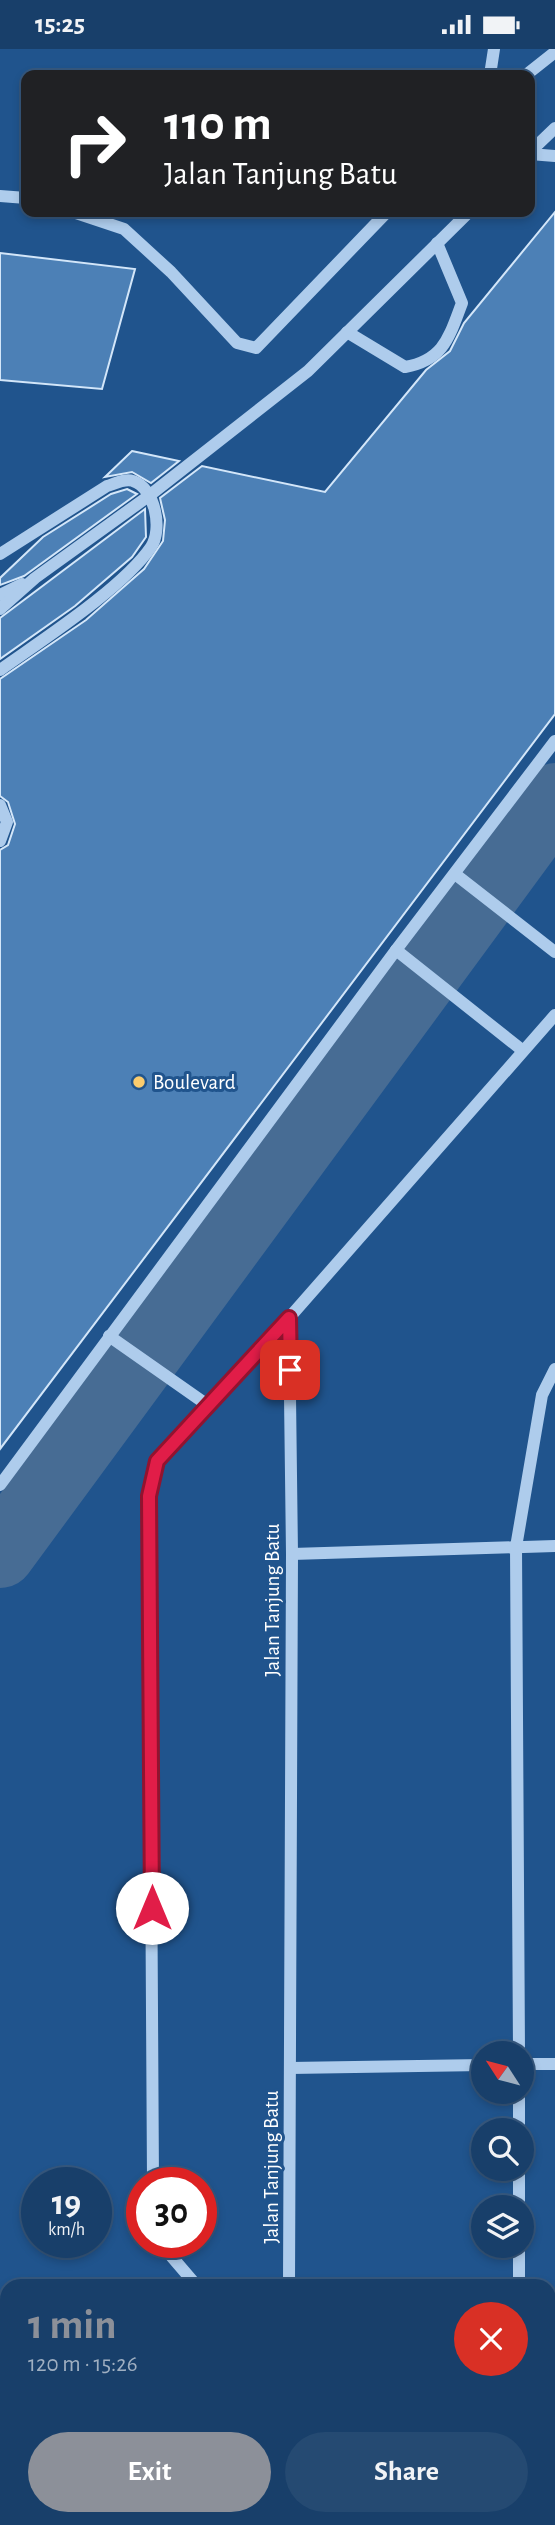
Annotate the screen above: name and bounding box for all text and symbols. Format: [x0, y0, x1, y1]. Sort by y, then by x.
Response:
text: 15:25 [35, 11, 85, 37]
icon: right [49, 98, 140, 189]
text: 110 m [164, 100, 272, 149]
text: Jalan Tanjung Batu [164, 158, 397, 190]
place label: Boulevard [153, 1072, 236, 1093]
marker: Boulevard [131, 1074, 147, 1090]
pin [260, 1340, 320, 1400]
icon: arrive [271, 1351, 309, 1389]
street label: Jalan Tanjung Batu [262, 1523, 283, 1676]
position arrow [115, 1871, 189, 1945]
north arrow [471, 2041, 534, 2103]
map controls [471, 2041, 534, 2258]
street label: Jalan Tanjung Batu [261, 2090, 282, 2243]
button: search [471, 2118, 534, 2181]
speed limit sign: 30 [126, 2167, 217, 2258]
text: 19 [52, 2186, 81, 2221]
button: layers [471, 2195, 534, 2258]
text: km/h [48, 2221, 85, 2239]
button: close [454, 2302, 528, 2376]
text: 1 min [28, 2304, 117, 2346]
text: 120 m · 15:26 [28, 2353, 138, 2376]
button: Exit [28, 2432, 271, 2512]
button: Share [285, 2432, 528, 2512]

